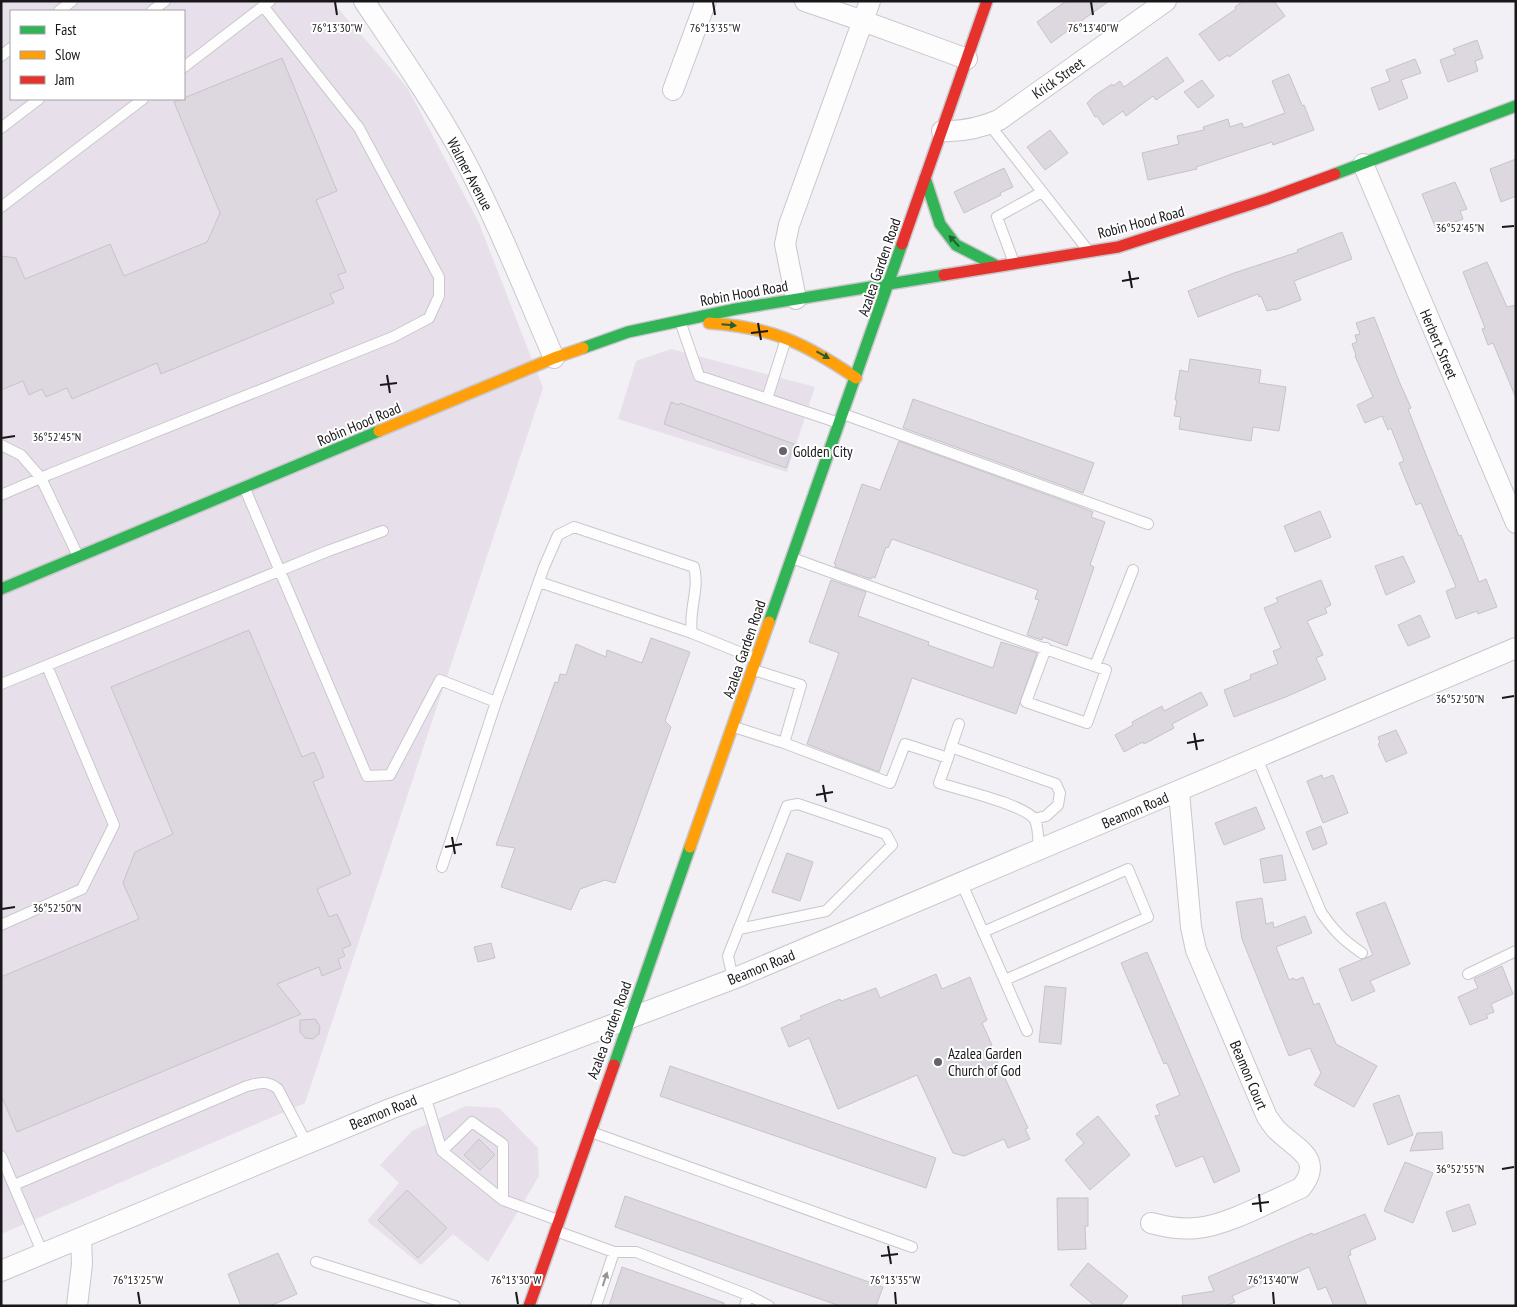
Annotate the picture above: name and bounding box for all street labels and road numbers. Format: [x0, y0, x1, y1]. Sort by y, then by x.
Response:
street label: Krick Street [1028, 53, 1088, 103]
street label: Walmer Avenue [443, 134, 497, 214]
street label: Robin Hood Road [1096, 201, 1186, 243]
street label: Azalea Garden Road [853, 215, 905, 319]
street label: Robin Hood Road [699, 276, 789, 310]
street label: Herbert Street [1416, 306, 1462, 382]
street label: Robin Hood Road [314, 398, 404, 450]
street label: Azalea Garden Road [718, 597, 770, 701]
street label: Beamon Road [1099, 787, 1171, 833]
street label: Beamon Road [725, 945, 797, 989]
street label: Azalea Garden Road [583, 979, 635, 1081]
street label: Beamon Court [1226, 1038, 1272, 1112]
street label: Beamon Road [347, 1090, 419, 1134]

